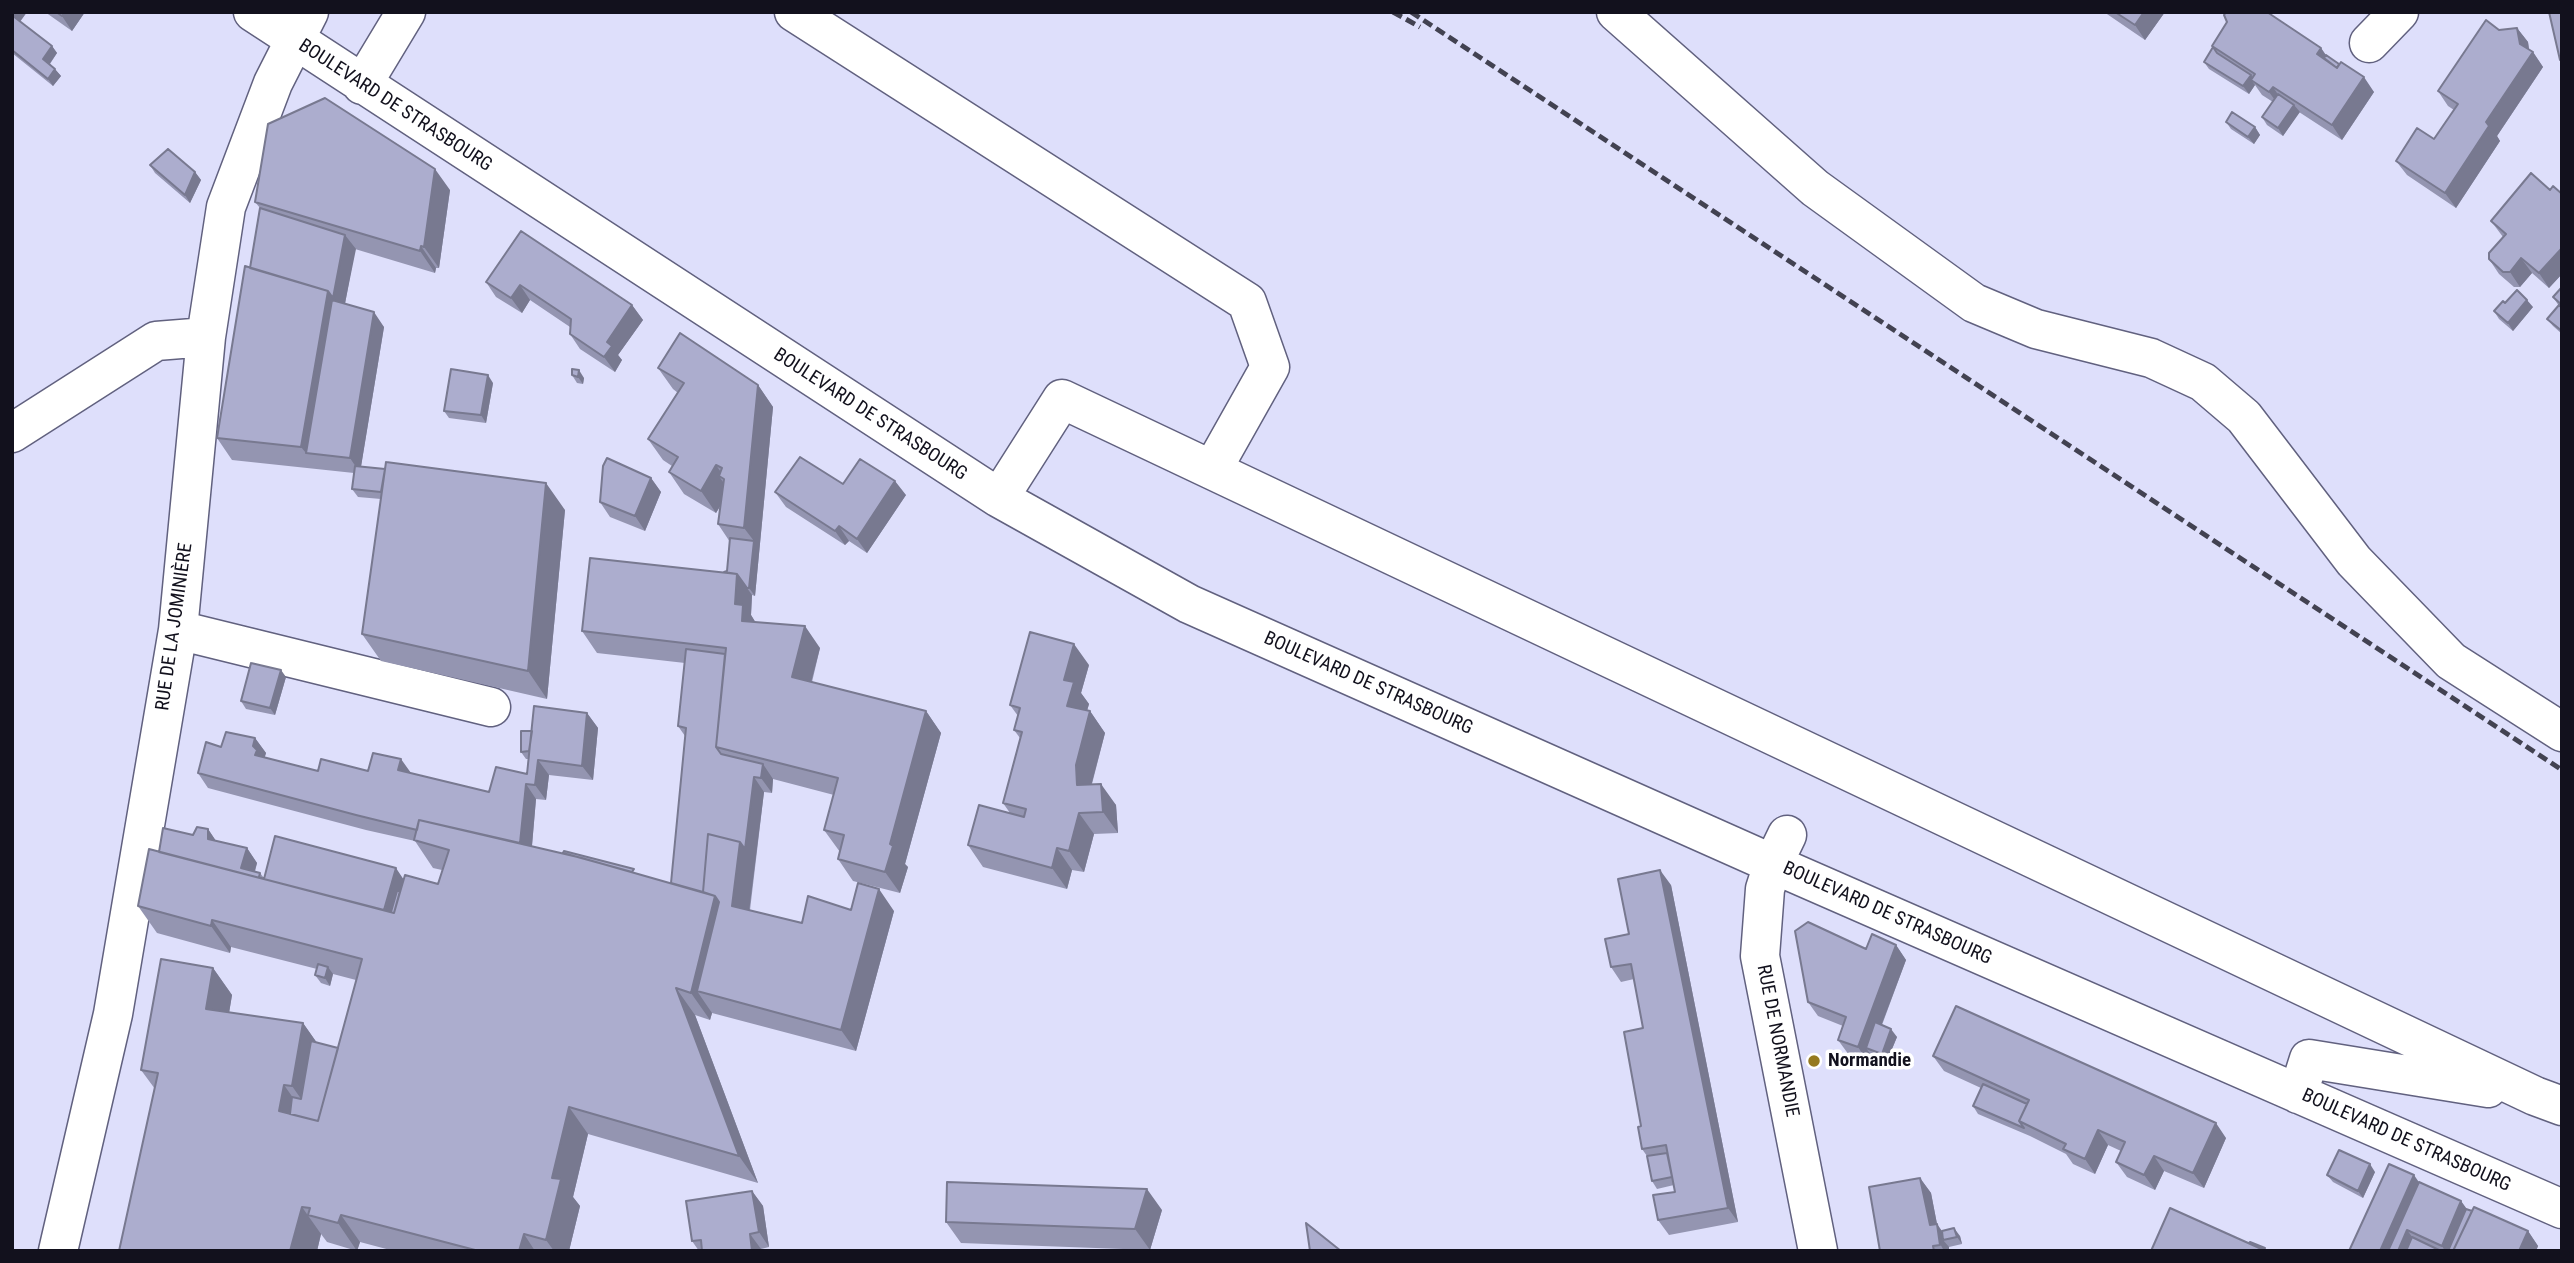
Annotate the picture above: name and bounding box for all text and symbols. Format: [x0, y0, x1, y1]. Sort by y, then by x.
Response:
street label: BOULEVARD DE STRASBOURG [294, 35, 496, 177]
street label: BOULEVARD DE STRASBOURG [769, 344, 971, 486]
street label: RUE DE LA JOMINIÈRE [152, 542, 198, 712]
street label: BOULEVARD DE STRASBOURG [1260, 628, 1476, 740]
street label: BOULEVARD DE STRASBOURG [1779, 858, 1995, 970]
street label: RUE DE NORMANDIE [1751, 963, 1803, 1119]
place label: Normandie [1828, 1050, 1911, 1072]
marker: Normandie [1806, 1053, 1822, 1069]
street label: BOULEVARD DE STRASBOURG [2298, 1085, 2514, 1197]

